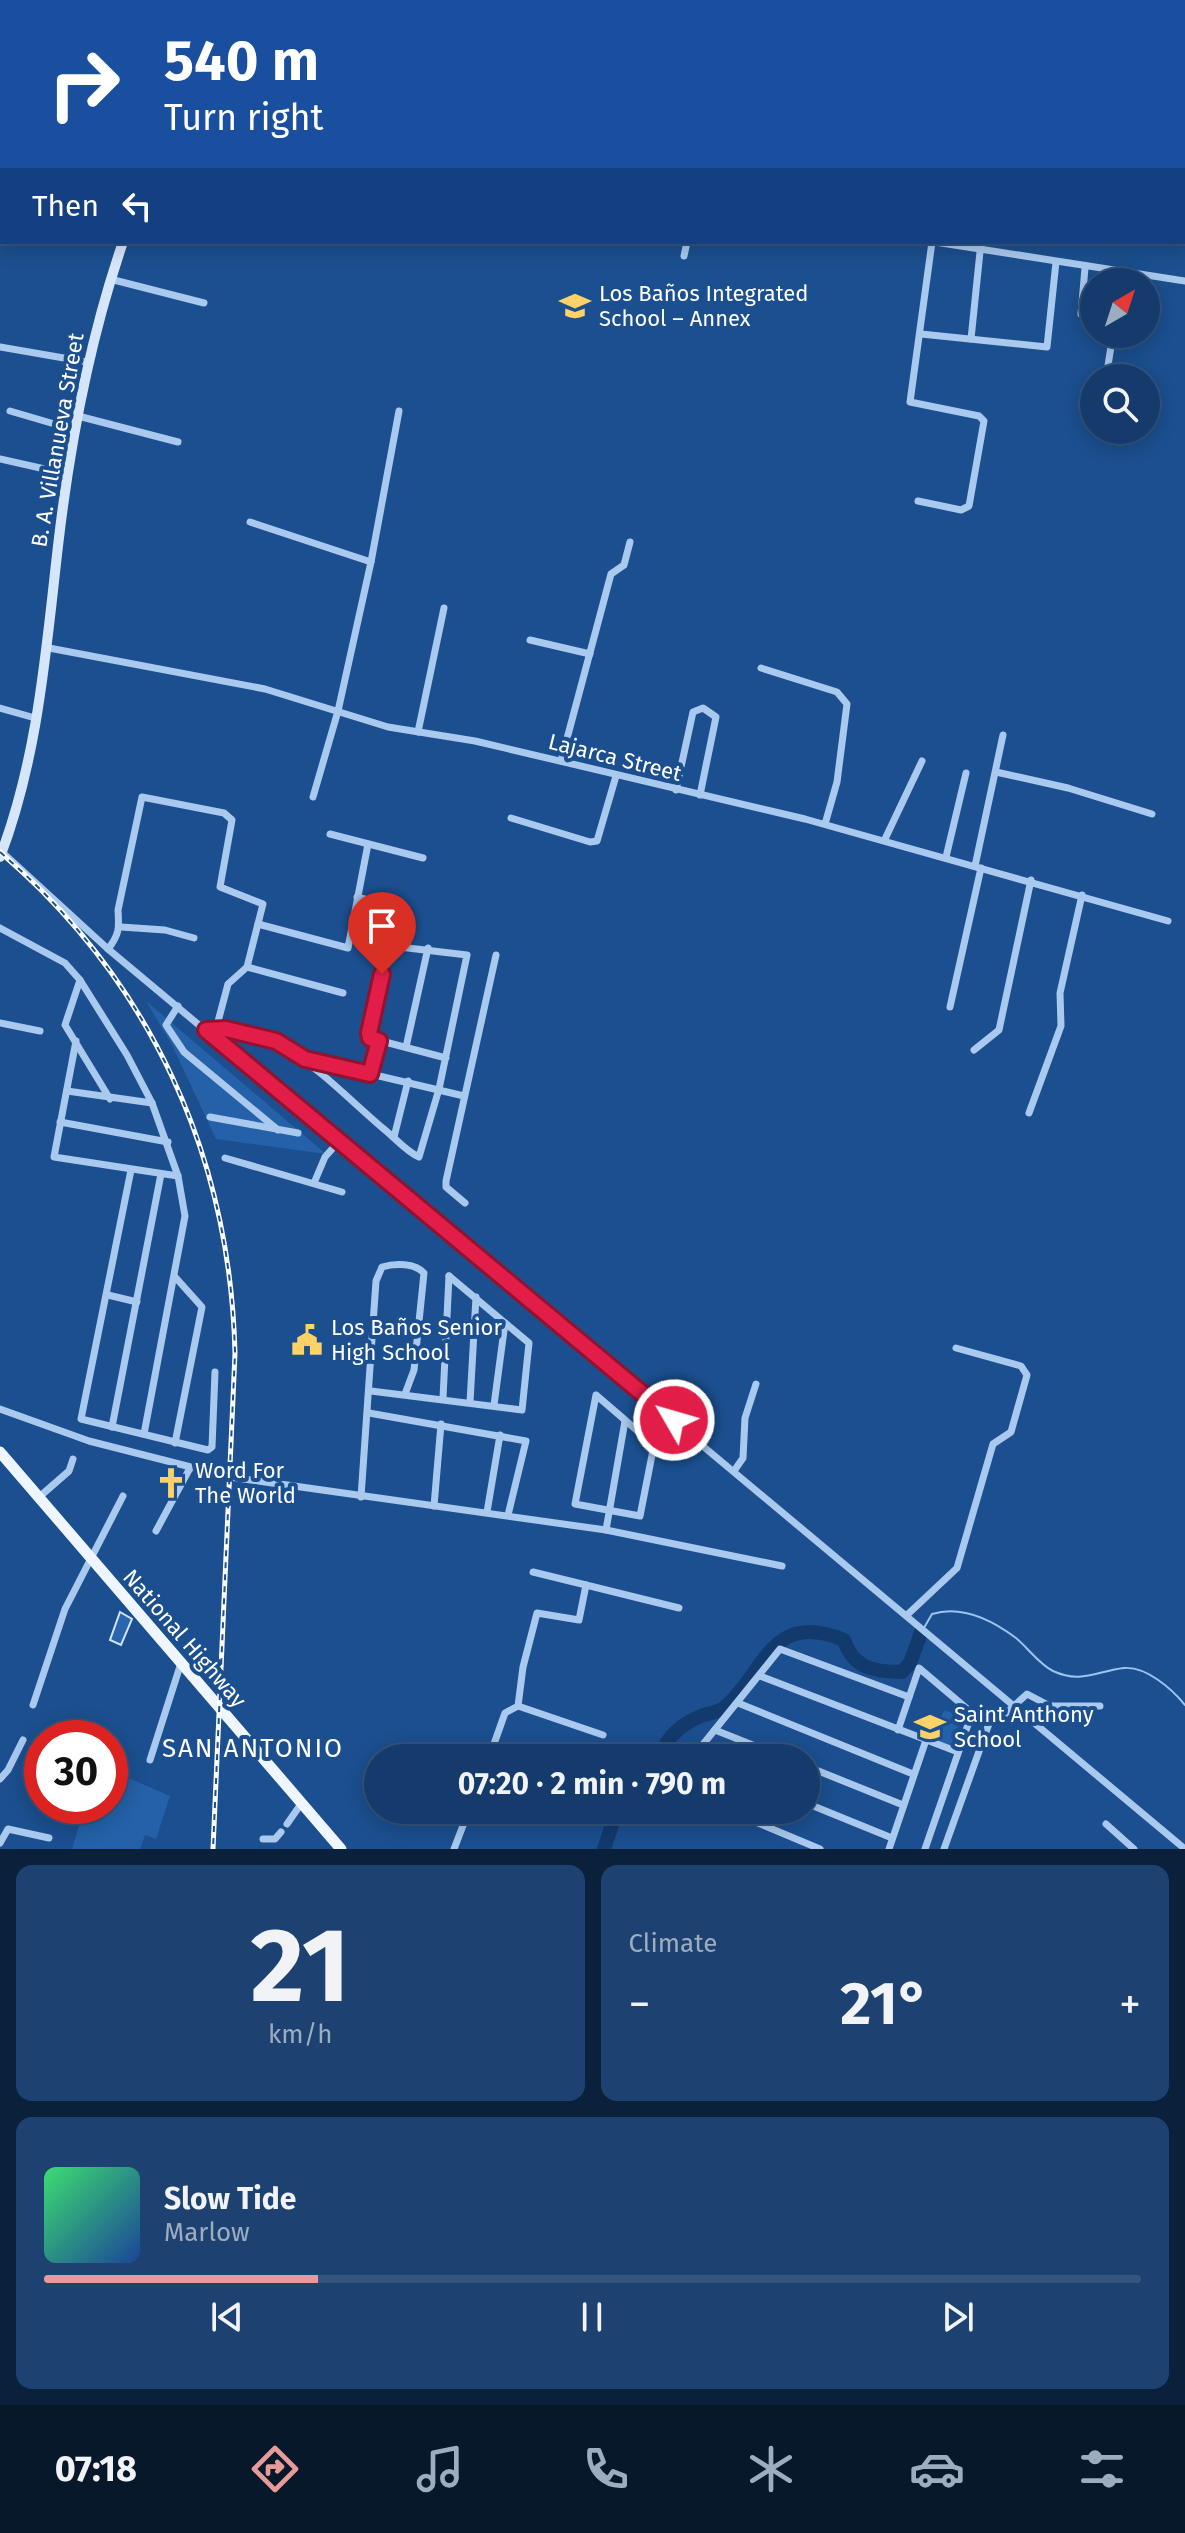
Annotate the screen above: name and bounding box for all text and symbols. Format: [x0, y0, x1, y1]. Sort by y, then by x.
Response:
text: 540 m [164, 28, 319, 95]
icon: right [32, 32, 136, 136]
text: Turn right [164, 96, 324, 140]
icon: left [115, 184, 159, 228]
text: Then [32, 188, 99, 224]
north arrow [1080, 268, 1160, 348]
map controls [1080, 268, 1160, 444]
place label: Los Baños Integrated School – Annex [599, 280, 808, 332]
school or university icon: Los Baños Integrated School – Annex [558, 289, 592, 323]
street label: B. A. Villanueva Street [25, 331, 90, 549]
button: search [1080, 364, 1160, 444]
street label: Lajarca Street [546, 728, 684, 787]
pin [348, 892, 416, 974]
icon: arrive [360, 904, 404, 948]
place label: Los Baños Senior High School [331, 1314, 502, 1366]
public building icon: Los Baños Senior High School [290, 1323, 324, 1357]
position arrow [632, 1378, 716, 1462]
place label: Word For The World [195, 1457, 296, 1509]
church icon: Word For The World [154, 1466, 188, 1500]
street label: National Highway [117, 1564, 252, 1713]
place label: Saint Anthony School [954, 1701, 1094, 1753]
school or university icon: Saint Anthony School [913, 1710, 947, 1744]
speed limit sign: 30 [24, 1720, 128, 1824]
district label: SAN ANTONIO [162, 1733, 344, 1764]
text: 07:20 · 2 min · 790 m [458, 1766, 726, 1802]
text: 21 [250, 1904, 350, 2029]
text: Climate [629, 1928, 717, 1959]
text: 21° [840, 1968, 929, 2040]
text: − [629, 1978, 651, 2031]
text: + [1119, 1978, 1141, 2031]
text: km/h [268, 2019, 332, 2050]
text: Slow Tide [164, 2181, 296, 2217]
text: Marlow [164, 2217, 250, 2248]
icon: previous [205, 2295, 249, 2339]
icon: pause [570, 2295, 614, 2339]
icon: next [936, 2295, 980, 2339]
icon: directions [247, 2441, 303, 2497]
icon: music [412, 2441, 468, 2497]
icon: phone [578, 2441, 634, 2497]
icon: climate [743, 2441, 799, 2497]
icon: car [909, 2441, 965, 2497]
icon: filters [1074, 2441, 1130, 2497]
text: 07:18 [55, 2447, 137, 2491]

